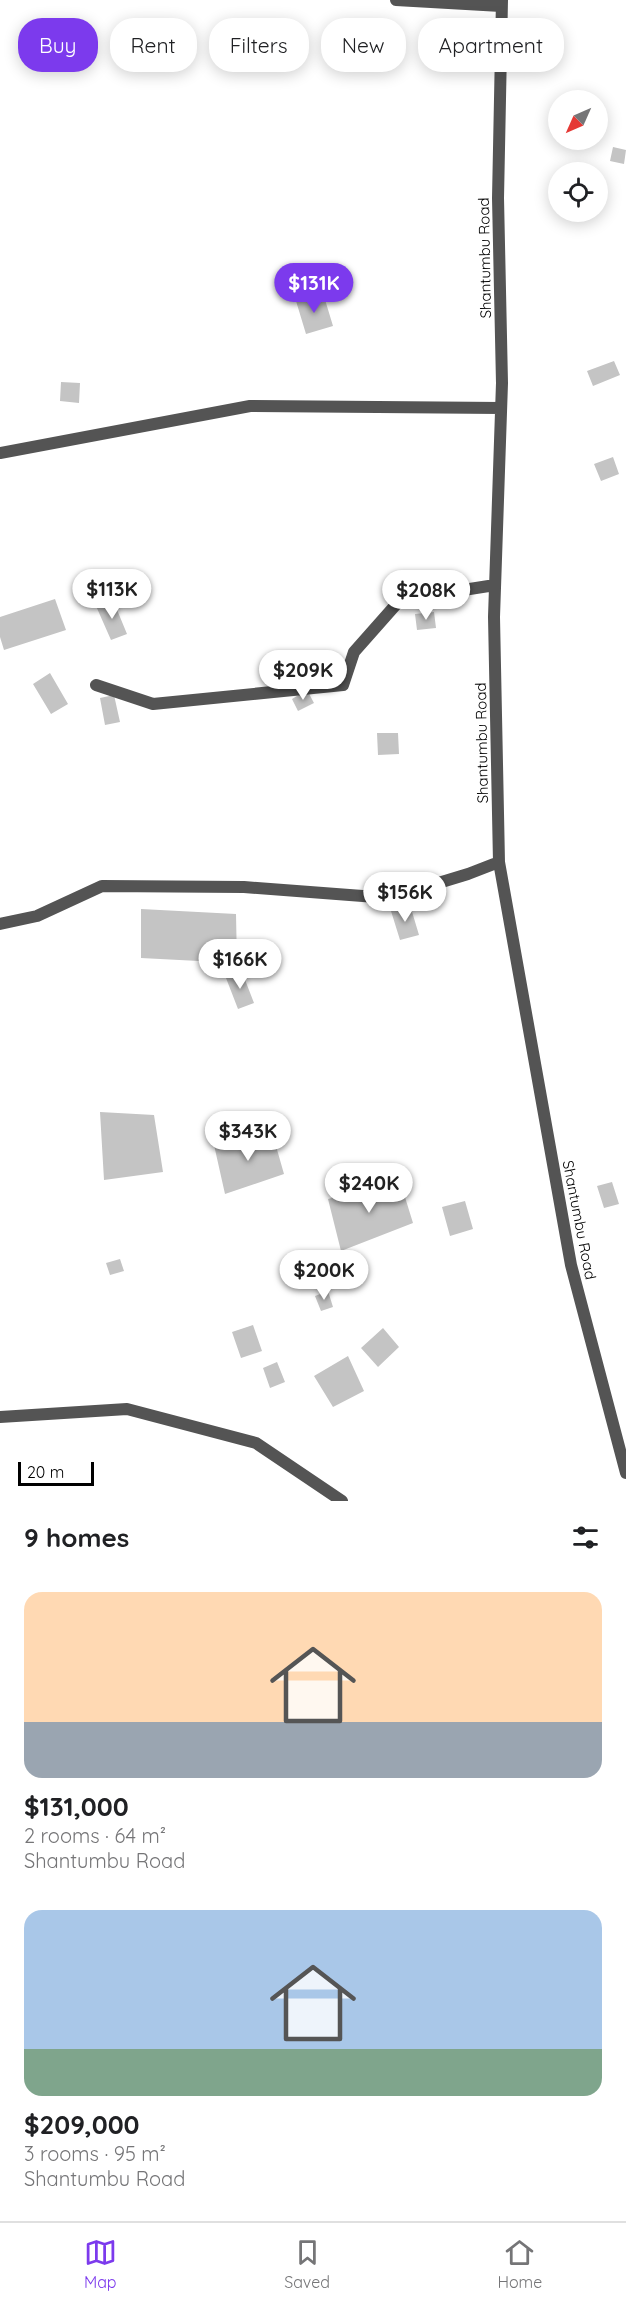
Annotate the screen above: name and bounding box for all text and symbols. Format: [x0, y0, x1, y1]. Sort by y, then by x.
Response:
chip: Buy [18, 18, 98, 72]
chip: Rent [110, 18, 197, 72]
chip: Filters [209, 18, 309, 72]
chip: New [321, 18, 406, 72]
chip: Apartment [418, 18, 564, 72]
north arrow [548, 90, 608, 150]
map controls [548, 90, 608, 222]
button: locate [548, 162, 608, 222]
street label: Shantumbu Road [474, 197, 495, 319]
pin: $131K [272, 263, 356, 314]
text: $131K [288, 270, 340, 295]
pin: $113K [70, 569, 154, 620]
pin: $208K [384, 570, 468, 621]
text: $113K [86, 576, 138, 601]
text: $208K [396, 577, 456, 602]
pin: $209K [261, 650, 345, 701]
text: $209K [273, 657, 333, 682]
street label: Shantumbu Road [471, 682, 492, 804]
pin: $156K [363, 872, 447, 923]
text: $156K [377, 879, 433, 904]
pin: $166K [198, 939, 282, 990]
text: $166K [213, 946, 267, 971]
pin: $343K [206, 1111, 290, 1162]
text: $343K [219, 1118, 277, 1143]
street label: Shantumbu Road [559, 1159, 600, 1281]
pin: $240K [327, 1163, 411, 1214]
text: $240K [339, 1170, 399, 1195]
pin: $200K [282, 1250, 366, 1301]
text: $200K [294, 1257, 354, 1282]
scale bar [18, 1459, 94, 1486]
text: 20 m [27, 1462, 64, 1482]
text: 9 homes [24, 1521, 129, 1554]
icon: filters [569, 1521, 602, 1554]
icon: home [259, 1631, 367, 1739]
text: $131,000 [24, 1790, 129, 1823]
text: 2 rooms · 64 m² [24, 1823, 166, 1848]
text: Shantumbu Road [24, 1848, 185, 1873]
icon: home [259, 1949, 367, 2057]
text: $209,000 [24, 2108, 140, 2141]
text: 3 rooms · 95 m² [24, 2141, 166, 2166]
text: Shantumbu Road [24, 2166, 185, 2191]
tab: Map [84, 2236, 117, 2292]
tab: Saved [284, 2236, 330, 2292]
tab: Home [497, 2236, 542, 2292]

